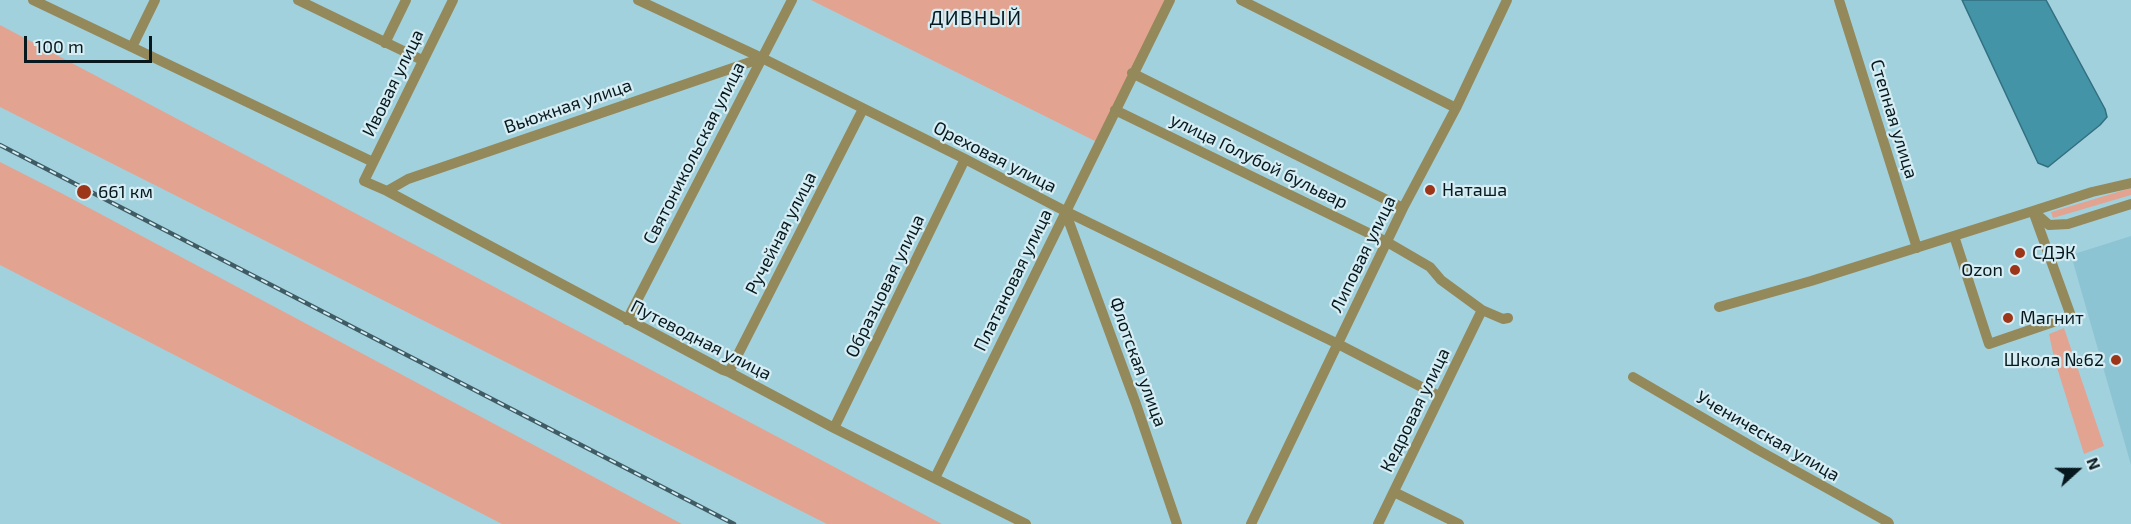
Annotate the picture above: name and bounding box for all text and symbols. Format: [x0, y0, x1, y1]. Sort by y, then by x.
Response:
district label: ДИВНЫЙ [929, 6, 1023, 30]
scale bar [27, 24, 154, 62]
street label: Ивовая улица [358, 26, 428, 140]
text: 100 m [35, 35, 84, 57]
street label: Степная улица [1866, 57, 1922, 181]
street label: Святоникольская улица [639, 58, 749, 248]
street label: Вьюжная улица [501, 74, 635, 138]
street label: улица Голубой бульвар [1167, 109, 1351, 213]
street label: Ореховая улица [930, 117, 1060, 197]
street label: Ручейная улица [741, 168, 821, 298]
place label: Наташа [1442, 179, 1507, 201]
place label: 661 км [98, 181, 153, 203]
marker: 661 км [75, 183, 93, 201]
marker: Наташа [1423, 183, 1437, 197]
street label: Липовая улица [1325, 192, 1401, 316]
street label: Платановая улица [969, 205, 1057, 355]
street label: Образцовая улица [841, 211, 929, 361]
place label: СДЭК [2032, 242, 2076, 264]
marker: СДЭК [2013, 246, 2027, 260]
place label: Ozon [1961, 259, 2003, 281]
marker: Ozon [2008, 263, 2022, 277]
street label: Флотская улица [1105, 294, 1171, 430]
street label: Путеводная улица [627, 295, 775, 385]
place label: Магнит [2020, 307, 2084, 329]
marker: Магнит [2001, 311, 2015, 325]
street label: Кедровая улица [1376, 344, 1454, 476]
place label: Школа №62 [2004, 349, 2104, 371]
marker: Школа №62 [2109, 353, 2123, 367]
street label: Ученическая улица [1692, 386, 1844, 486]
north arrow [2047, 440, 2107, 500]
text: N [2083, 455, 2105, 472]

